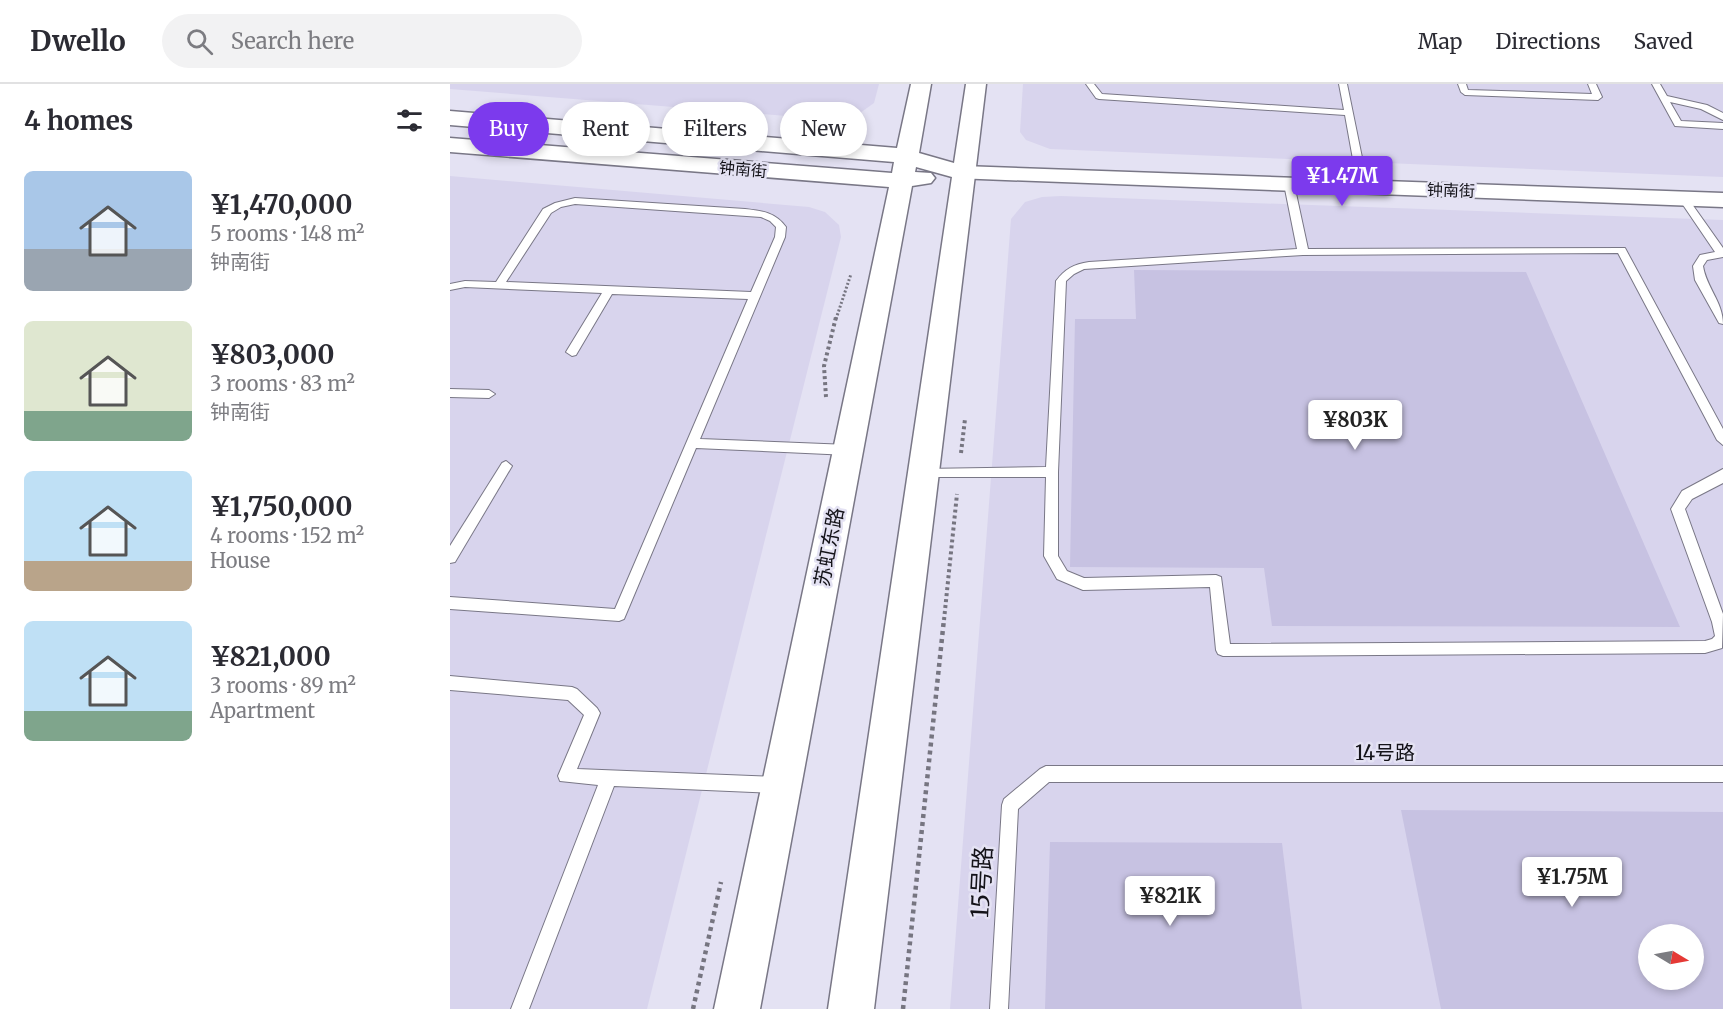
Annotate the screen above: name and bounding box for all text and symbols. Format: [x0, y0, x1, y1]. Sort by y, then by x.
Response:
search box [162, 14, 582, 68]
text: Dwello [30, 23, 126, 59]
icon: search [183, 25, 216, 58]
text: Search here [231, 27, 354, 55]
text: Map [1418, 28, 1462, 55]
text: Directions [1495, 28, 1600, 55]
text: Saved [1633, 28, 1693, 55]
chip: Buy [468, 102, 549, 156]
chip: Rent [561, 102, 650, 156]
chip: Filters [662, 102, 768, 156]
chip: New [780, 102, 867, 156]
text: 4 homes [24, 104, 133, 137]
icon: filters [393, 104, 426, 137]
pin: ¥1.47M [1293, 156, 1391, 207]
street label: 钟南街 [718, 157, 768, 181]
text: ¥1.47M [1306, 163, 1378, 188]
street label: 钟南街 [1427, 179, 1475, 201]
text: ¥1,470,000 [210, 188, 353, 221]
icon: home [72, 195, 144, 267]
text: 5 rooms · 148 m² [210, 221, 364, 246]
text: 钟南街 [210, 249, 270, 274]
text: ¥803,000 [210, 338, 335, 371]
icon: home [72, 345, 144, 417]
text: 3 rooms · 83 m² [210, 371, 355, 396]
text: 钟南街 [210, 399, 270, 424]
pin: ¥803K [1313, 400, 1397, 451]
text: ¥803K [1322, 407, 1388, 432]
text: ¥1,750,000 [210, 490, 352, 523]
icon: home [72, 495, 144, 567]
street label: 苏虹东路 [809, 505, 848, 589]
text: 4 rooms · 152 m² [210, 523, 364, 548]
text: House [210, 548, 270, 573]
text: ¥821,000 [210, 640, 331, 673]
icon: home [72, 645, 144, 717]
text: 3 rooms · 89 m² [210, 673, 356, 698]
text: Apartment [210, 698, 315, 723]
street label: 14号路 [1355, 740, 1415, 765]
street label: 15号路 [964, 845, 999, 919]
pin: ¥1.75M [1523, 857, 1621, 908]
text: ¥1.75M [1536, 864, 1608, 889]
pin: ¥821K [1128, 876, 1212, 927]
text: ¥821K [1139, 883, 1201, 908]
north arrow [1638, 924, 1704, 990]
map controls [1638, 924, 1704, 990]

